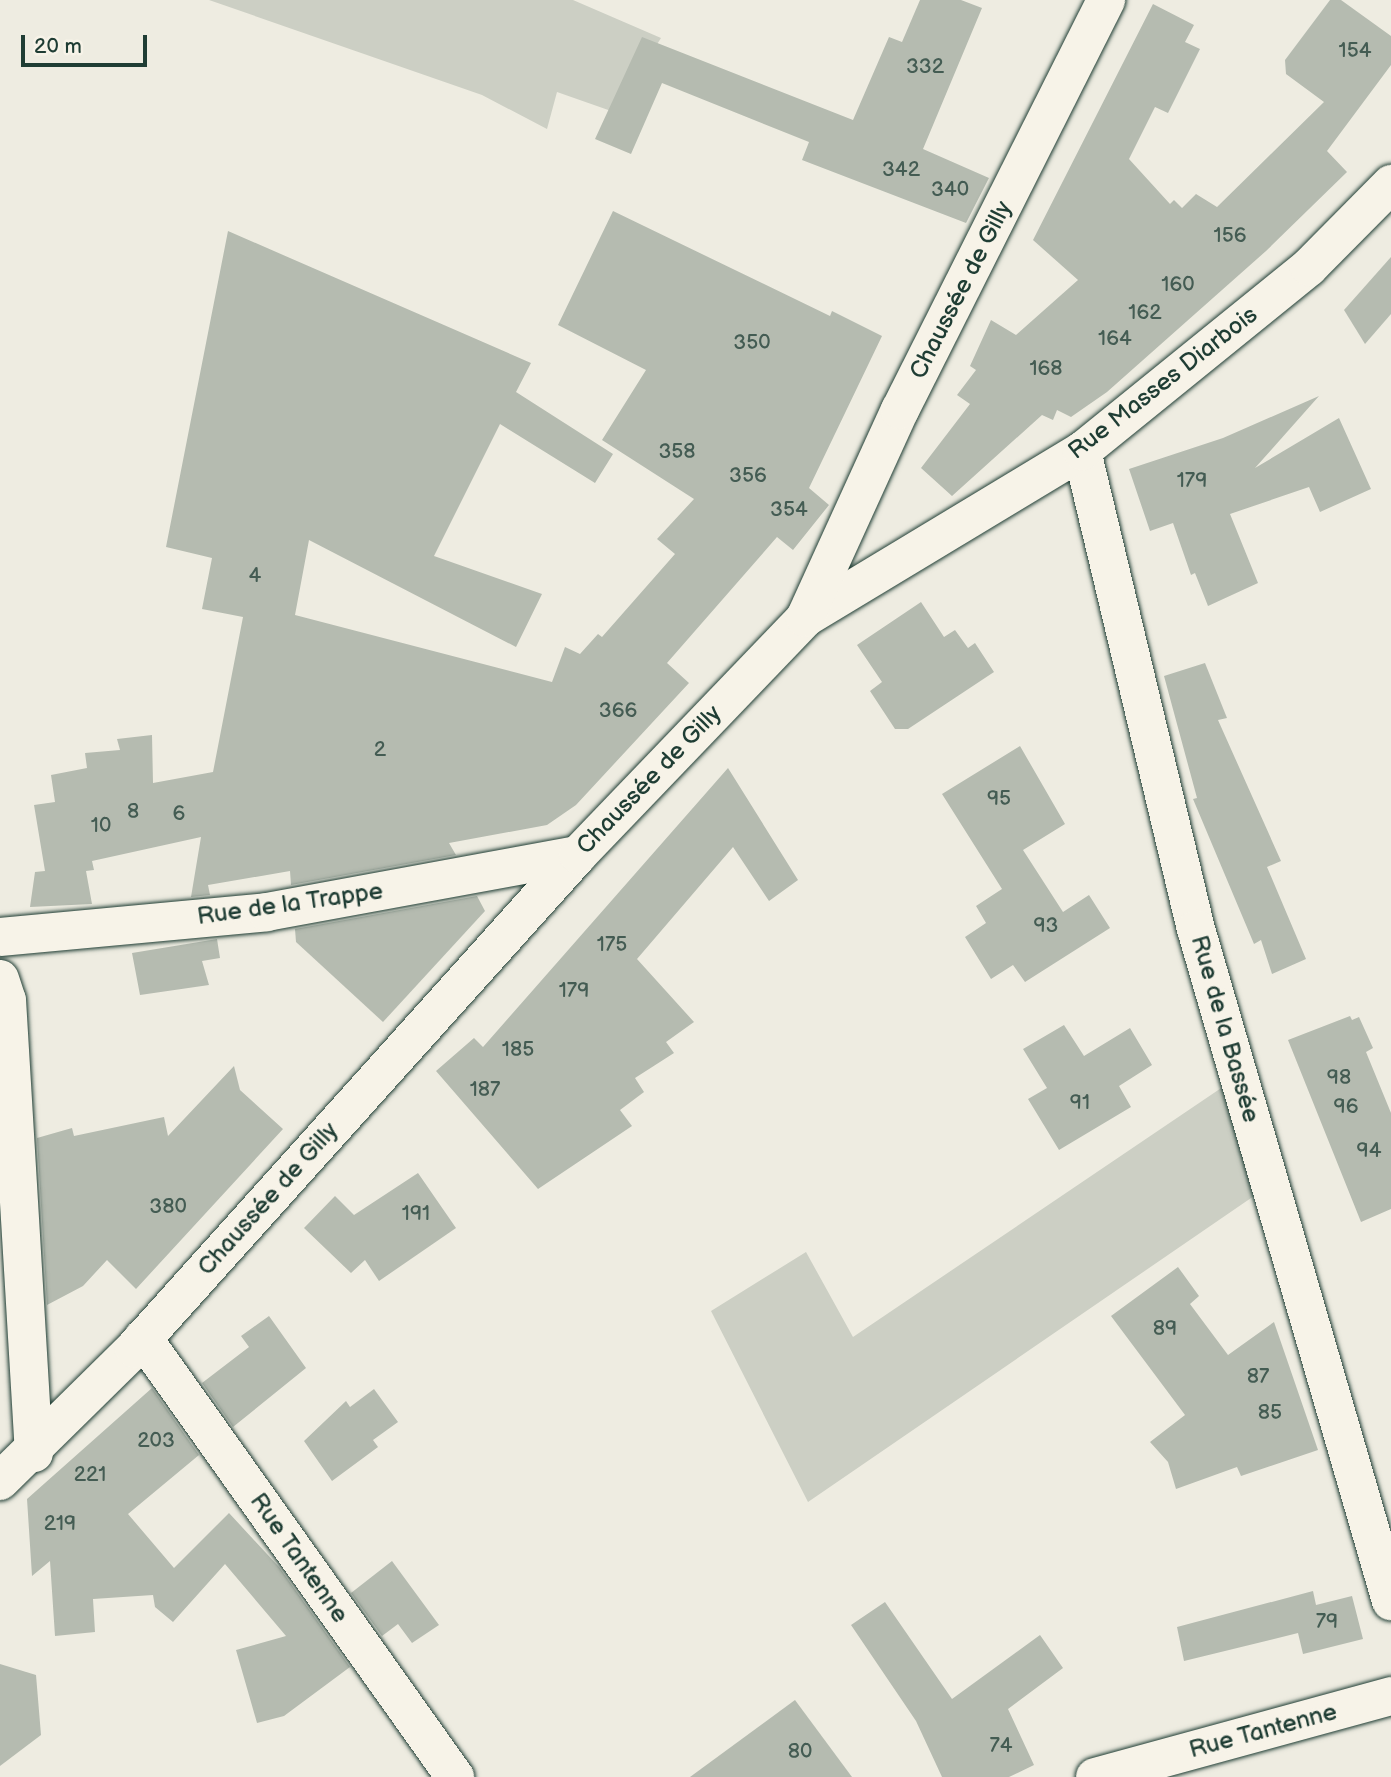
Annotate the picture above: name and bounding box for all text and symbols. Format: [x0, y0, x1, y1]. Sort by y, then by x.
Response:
scale bar [24, 21, 150, 65]
text: 20 m [34, 34, 82, 59]
house number: 154 [1339, 38, 1371, 64]
house number: 332 [906, 54, 944, 80]
house number: 342 [882, 157, 920, 183]
house number: 340 [931, 177, 969, 203]
street label: Chaussée de Gilly [904, 196, 1018, 384]
house number: 156 [1214, 223, 1246, 249]
house number: 160 [1161, 272, 1195, 298]
street label: Rue Masses Diarbois [1063, 300, 1263, 466]
house number: 162 [1128, 300, 1162, 326]
house number: 164 [1098, 326, 1132, 352]
house number: 350 [733, 330, 771, 356]
house number: 168 [1029, 356, 1063, 382]
house number: 358 [658, 439, 696, 465]
house number: 356 [729, 463, 767, 489]
house number: 179 [1177, 468, 1207, 494]
house number: 354 [770, 497, 808, 523]
house number: 4 [249, 563, 261, 589]
house number: 366 [599, 698, 637, 724]
street label: Chaussée de Gilly [571, 700, 727, 860]
house number: 2 [374, 737, 386, 763]
house number: 95 [987, 786, 1011, 812]
house number: 8 [127, 799, 139, 825]
house number: 6 [173, 801, 185, 827]
house number: 10 [91, 813, 111, 839]
street label: Rue de la Trappe [195, 877, 385, 931]
house number: 93 [1033, 913, 1059, 939]
house number: 175 [597, 932, 627, 958]
street label: Rue de la Bassée [1185, 932, 1265, 1126]
house number: 179 [559, 978, 589, 1004]
house number: 185 [502, 1037, 534, 1063]
house number: 98 [1327, 1065, 1351, 1091]
house number: 187 [470, 1077, 500, 1103]
house number: 91 [1070, 1090, 1090, 1116]
house number: 96 [1334, 1094, 1358, 1120]
street label: Chaussée de Gilly [192, 1117, 344, 1281]
house number: 94 [1357, 1138, 1381, 1164]
house number: 380 [149, 1194, 187, 1220]
house number: 191 [402, 1201, 430, 1227]
house number: 89 [1153, 1316, 1177, 1342]
house number: 87 [1247, 1364, 1269, 1390]
house number: 85 [1258, 1400, 1282, 1426]
house number: 203 [137, 1428, 175, 1454]
house number: 221 [74, 1462, 106, 1488]
street label: Rue Tantenne [244, 1487, 354, 1629]
house number: 219 [44, 1511, 76, 1537]
house number: 79 [1316, 1609, 1338, 1635]
street label: Rue Tantenne [1186, 1697, 1340, 1765]
house number: 74 [989, 1733, 1013, 1759]
house number: 80 [788, 1739, 812, 1765]

